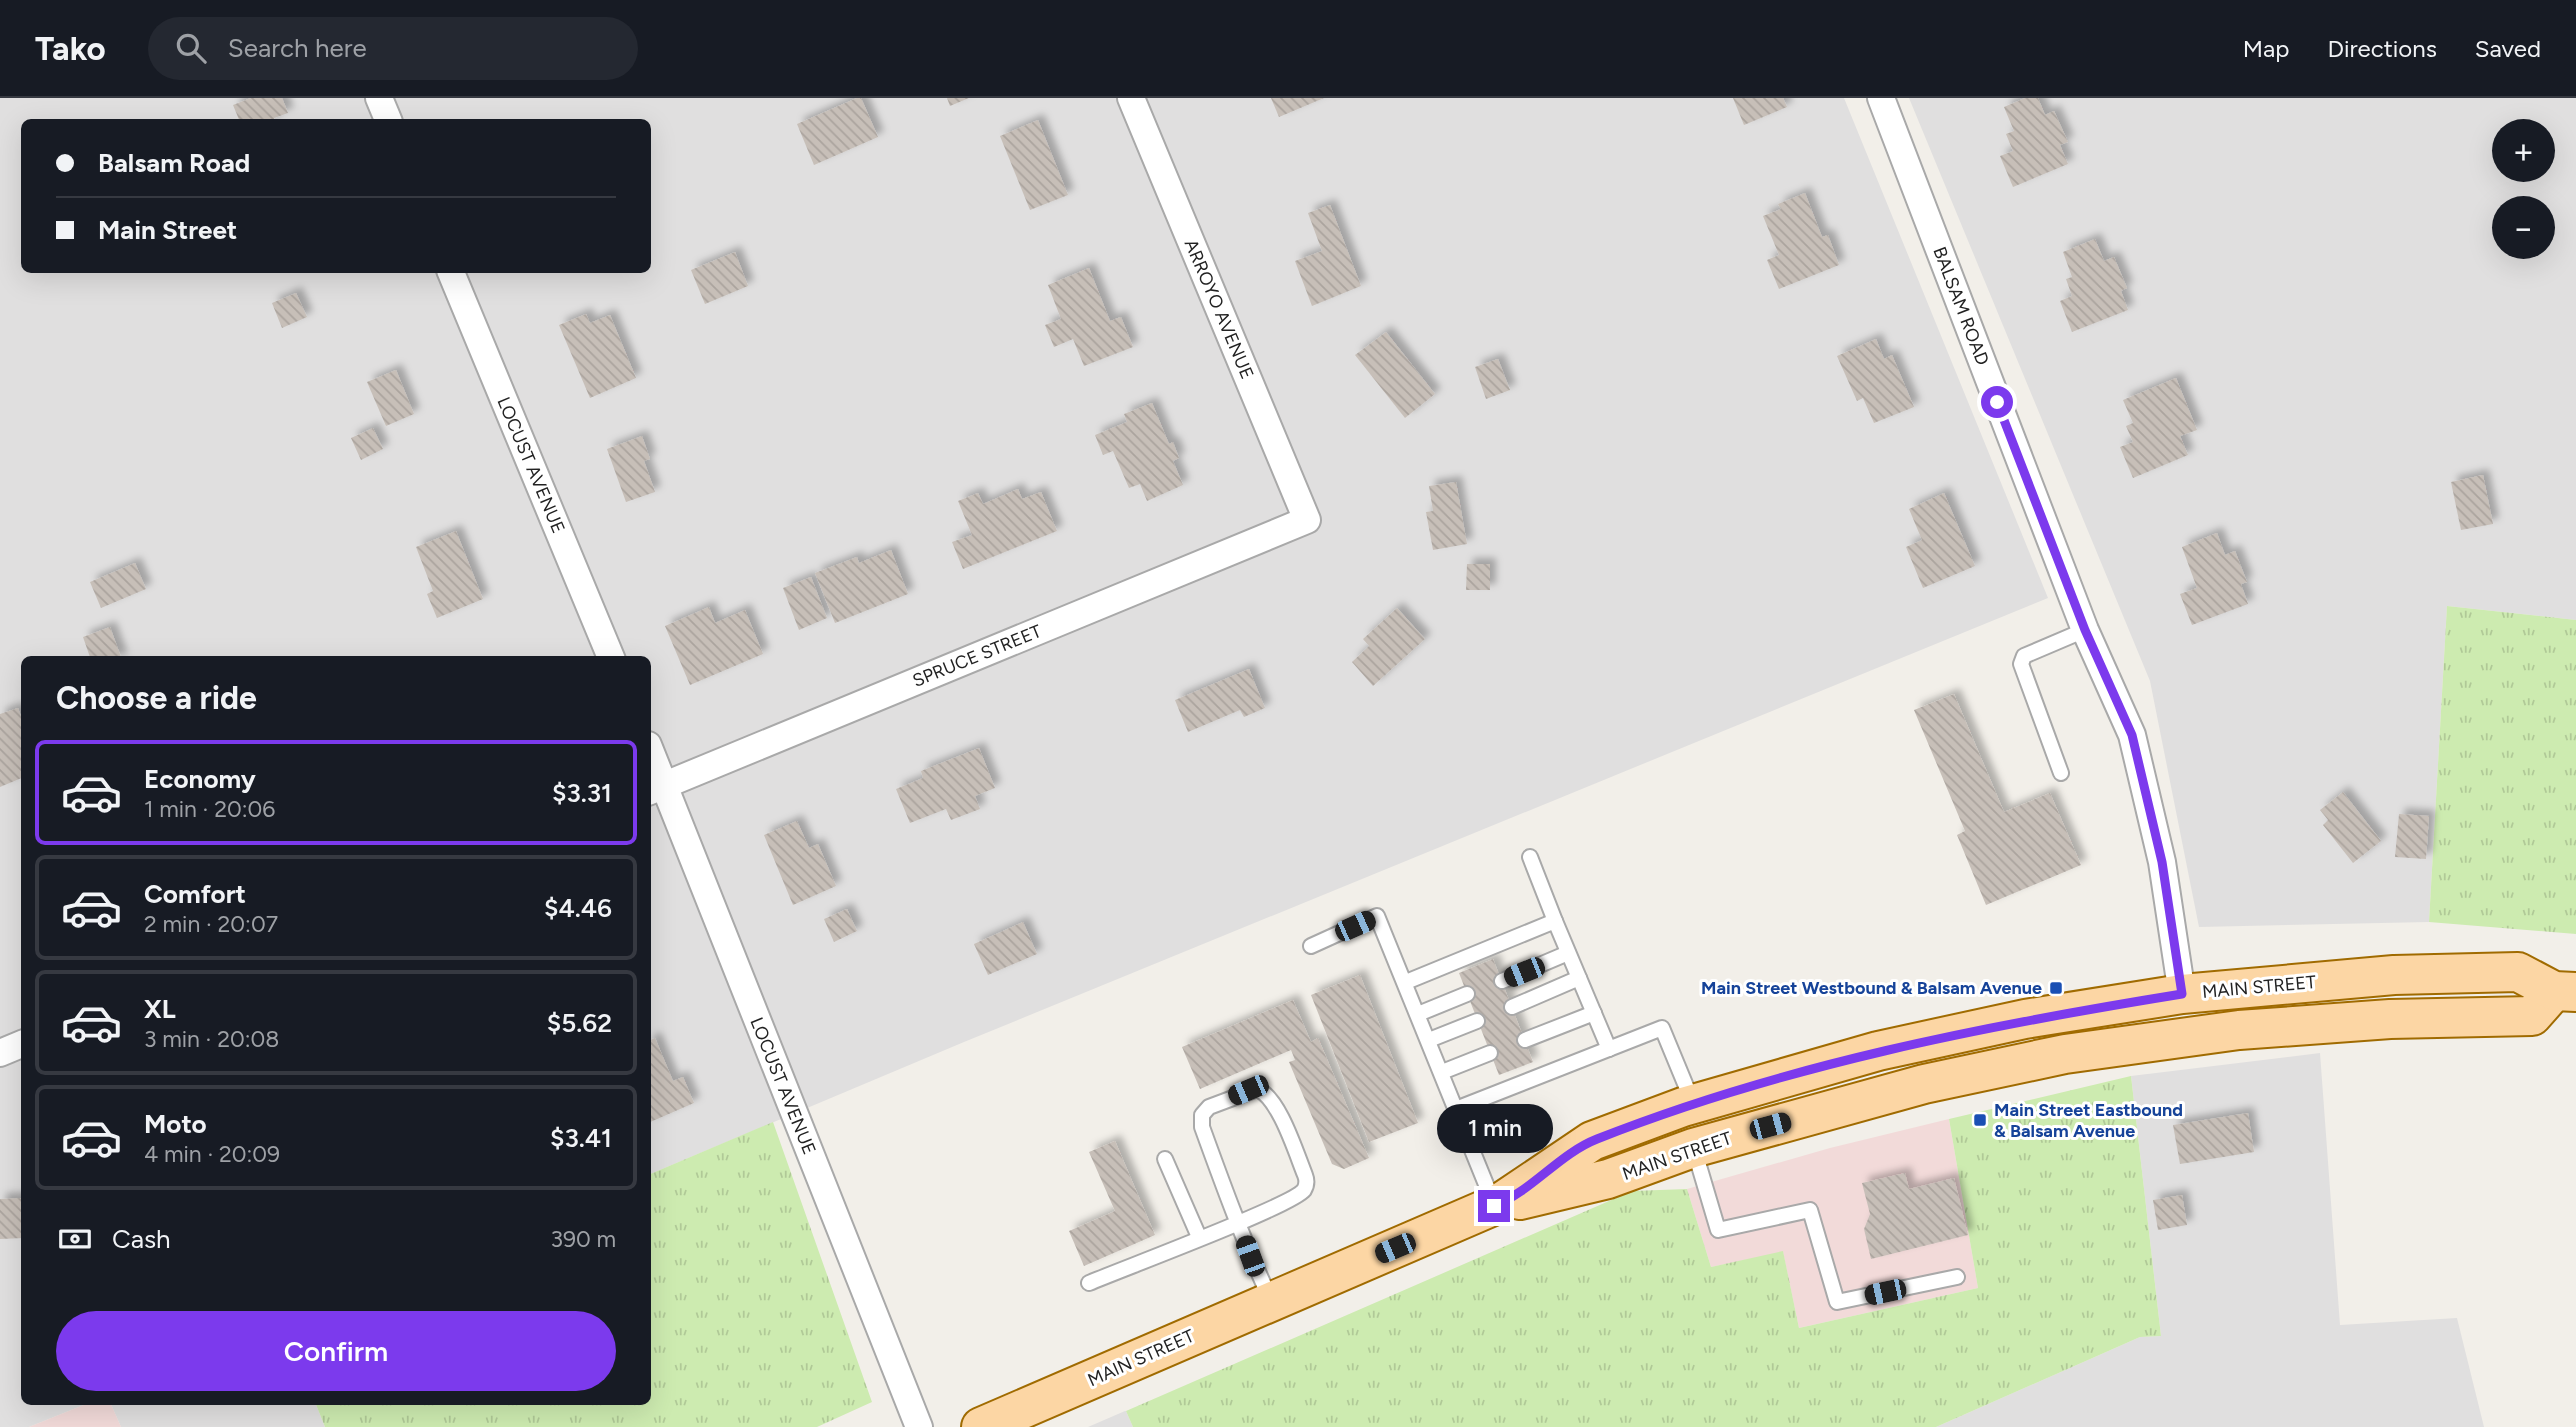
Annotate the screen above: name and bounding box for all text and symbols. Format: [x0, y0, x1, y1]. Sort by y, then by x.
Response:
search box [148, 17, 638, 80]
text: Tako [35, 29, 106, 68]
icon: search [172, 29, 210, 67]
text: Search here [228, 32, 367, 64]
text: Map [2243, 34, 2289, 63]
text: Directions [2327, 34, 2437, 63]
text: Saved [2475, 34, 2541, 63]
map controls [2492, 119, 2555, 259]
button: + [2492, 119, 2555, 182]
text: Balsam Road [98, 147, 250, 179]
button: − [2492, 196, 2555, 259]
text: Main Street [98, 214, 237, 246]
street label: ARROYO AVENUE [1180, 236, 1258, 382]
street label: BALSAM ROAD [1928, 244, 1994, 368]
route start [1981, 386, 2013, 418]
street label: LOCUST AVENUE [492, 394, 570, 536]
street label: SPRUCE STREET [909, 620, 1045, 692]
text: Choose a ride [56, 679, 257, 717]
icon: car [60, 761, 123, 824]
text: Economy [144, 763, 256, 795]
text: $3.31 [552, 777, 612, 809]
text: 1 min · 20:06 [144, 795, 275, 823]
icon: car [60, 876, 123, 939]
text: Comfort [144, 878, 246, 910]
text: $4.46 [544, 892, 612, 924]
car [1332, 908, 1379, 944]
text: 2 min · 20:07 [144, 910, 278, 938]
car [1501, 954, 1548, 990]
street label: MAIN STREET [2201, 971, 2317, 1003]
place label: Main Street Westbound & Balsam Avenue [1701, 977, 2042, 999]
marker: Main Street Westbound & Balsam Avenue [2048, 980, 2064, 996]
icon: car [60, 991, 123, 1054]
text: XL [144, 993, 176, 1025]
text: $5.62 [547, 1007, 612, 1039]
street label: LOCUST AVENUE [745, 1014, 821, 1158]
text: 3 min · 20:08 [144, 1025, 279, 1053]
car [1225, 1072, 1272, 1108]
place label: Main Street Eastbound & Balsam Avenue [1994, 1099, 2183, 1142]
callout: 1 min [1436, 1104, 1552, 1154]
icon: car [60, 1106, 123, 1169]
text: Moto [144, 1108, 207, 1140]
car [1747, 1110, 1794, 1142]
marker: Main Street Eastbound & Balsam Avenue [1972, 1112, 1988, 1128]
text: 1 min [1468, 1114, 1522, 1142]
text: $3.41 [550, 1122, 612, 1154]
street label: MAIN STREET [1619, 1127, 1735, 1185]
text: 4 min · 20:09 [144, 1140, 280, 1168]
route end [1478, 1190, 1510, 1222]
icon: cash [56, 1220, 94, 1258]
text: Cash [112, 1223, 171, 1255]
text: 390 m [550, 1225, 616, 1253]
car [1372, 1230, 1419, 1266]
car [1233, 1233, 1268, 1279]
car [1863, 1277, 1908, 1307]
button: Confirm [56, 1311, 616, 1391]
street label: MAIN STREET [1084, 1325, 1198, 1391]

